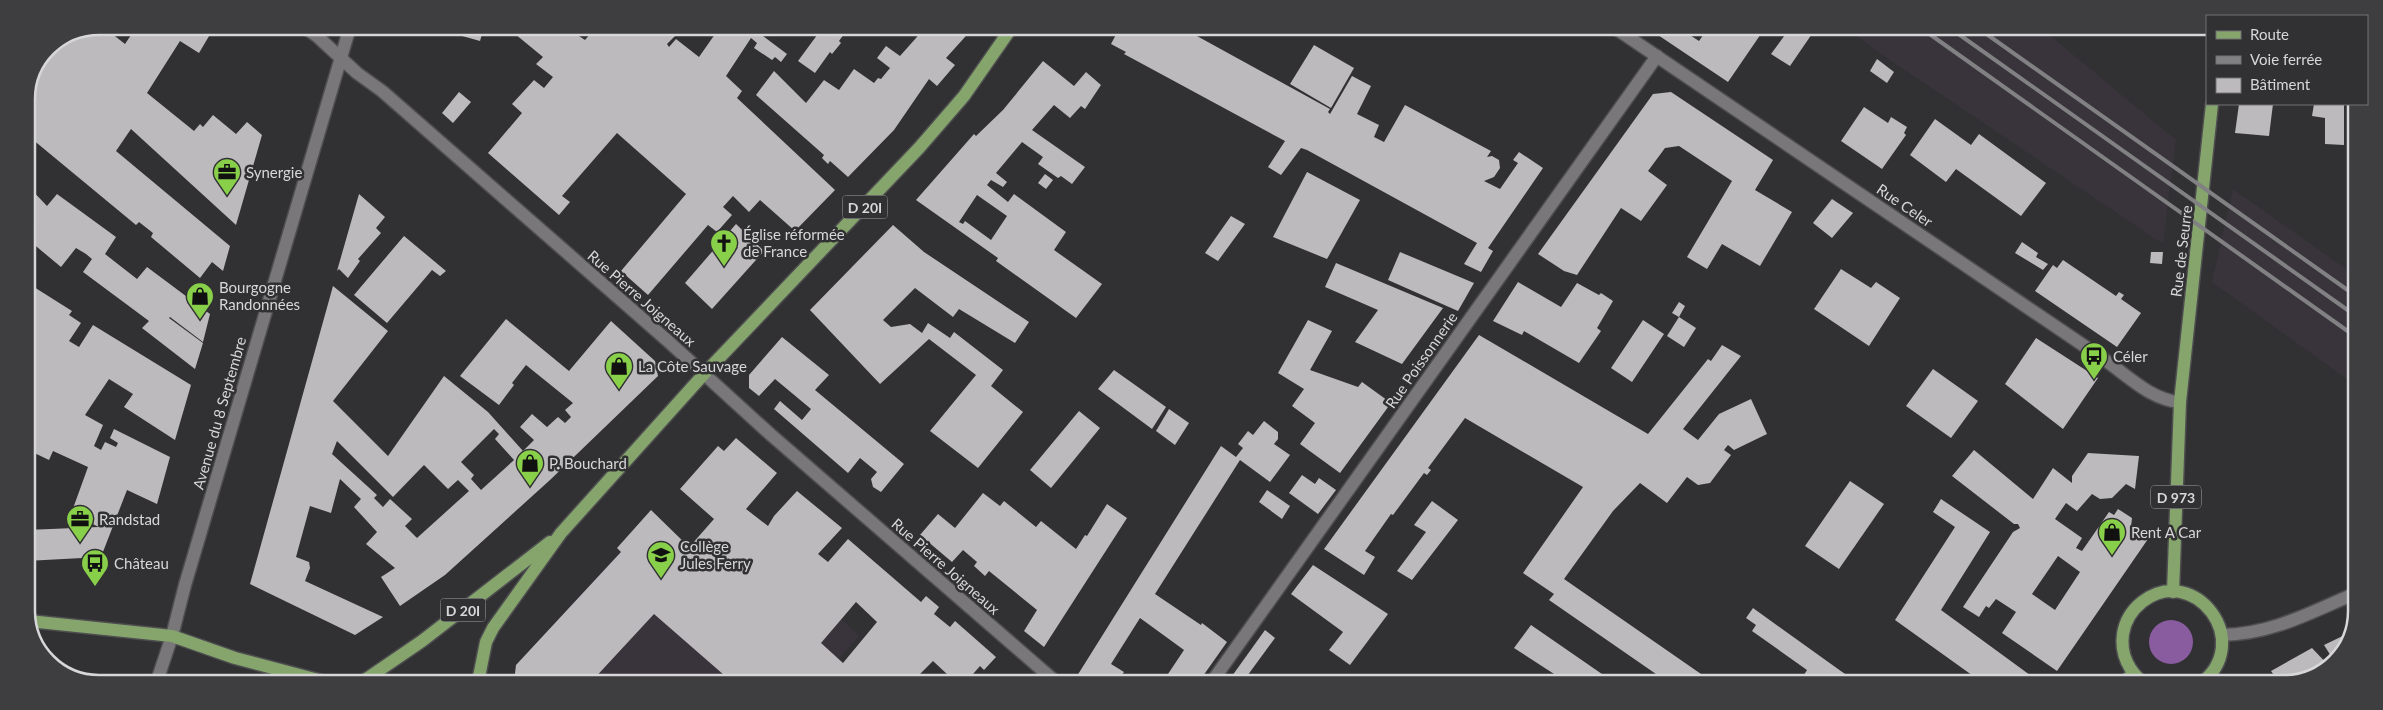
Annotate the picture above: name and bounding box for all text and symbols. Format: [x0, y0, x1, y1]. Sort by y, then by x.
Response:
legend [2206, 15, 2368, 105]
text: Route [2250, 25, 2289, 43]
text: Voie ferrée [2250, 50, 2322, 68]
text: Bâtiment [2250, 75, 2311, 93]
office icon: Synergie [212, 157, 242, 196]
place label: Synergie [246, 163, 302, 181]
street label: Rue Celer [1873, 180, 1937, 231]
road number: D 20I [842, 196, 888, 218]
street label: Rue de Seurre [2166, 204, 2196, 298]
place label: Église réformée de France [743, 225, 845, 260]
church icon: Église réformée de France [709, 228, 739, 267]
street label: Rue Pierre Joigneaux [584, 246, 700, 350]
place label: Bourgogne Randonnées [219, 278, 300, 313]
shop icon: Bourgogne Randonnées [185, 281, 215, 320]
street label: Rue Poissonnerie [1381, 308, 1461, 411]
street label: Avenue du 8 Septembre [189, 334, 249, 491]
bus stop icon: Céler [2079, 341, 2109, 380]
place label: Céler [2113, 347, 2148, 365]
shop icon: La Côte Sauvage [604, 351, 634, 390]
place label: La Côte Sauvage [638, 357, 747, 375]
shop icon: P. Bouchard [515, 448, 545, 487]
place label: P. Bouchard [549, 454, 627, 472]
road number: D 973 [2151, 486, 2201, 508]
office icon: Randstad [65, 504, 95, 543]
place label: Randstad [99, 510, 160, 528]
street label: Rue Pierre Joigneaux [888, 514, 1004, 618]
shop icon: Rent A Car [2097, 517, 2127, 556]
place label: Rent A Car [2131, 523, 2202, 541]
place label: Collège Jules Ferry [680, 537, 751, 572]
school or university icon: Collège Jules Ferry [646, 540, 676, 579]
bus stop icon: Château [80, 548, 110, 587]
place label: Château [114, 554, 169, 572]
road number: D 20I [440, 598, 486, 622]

